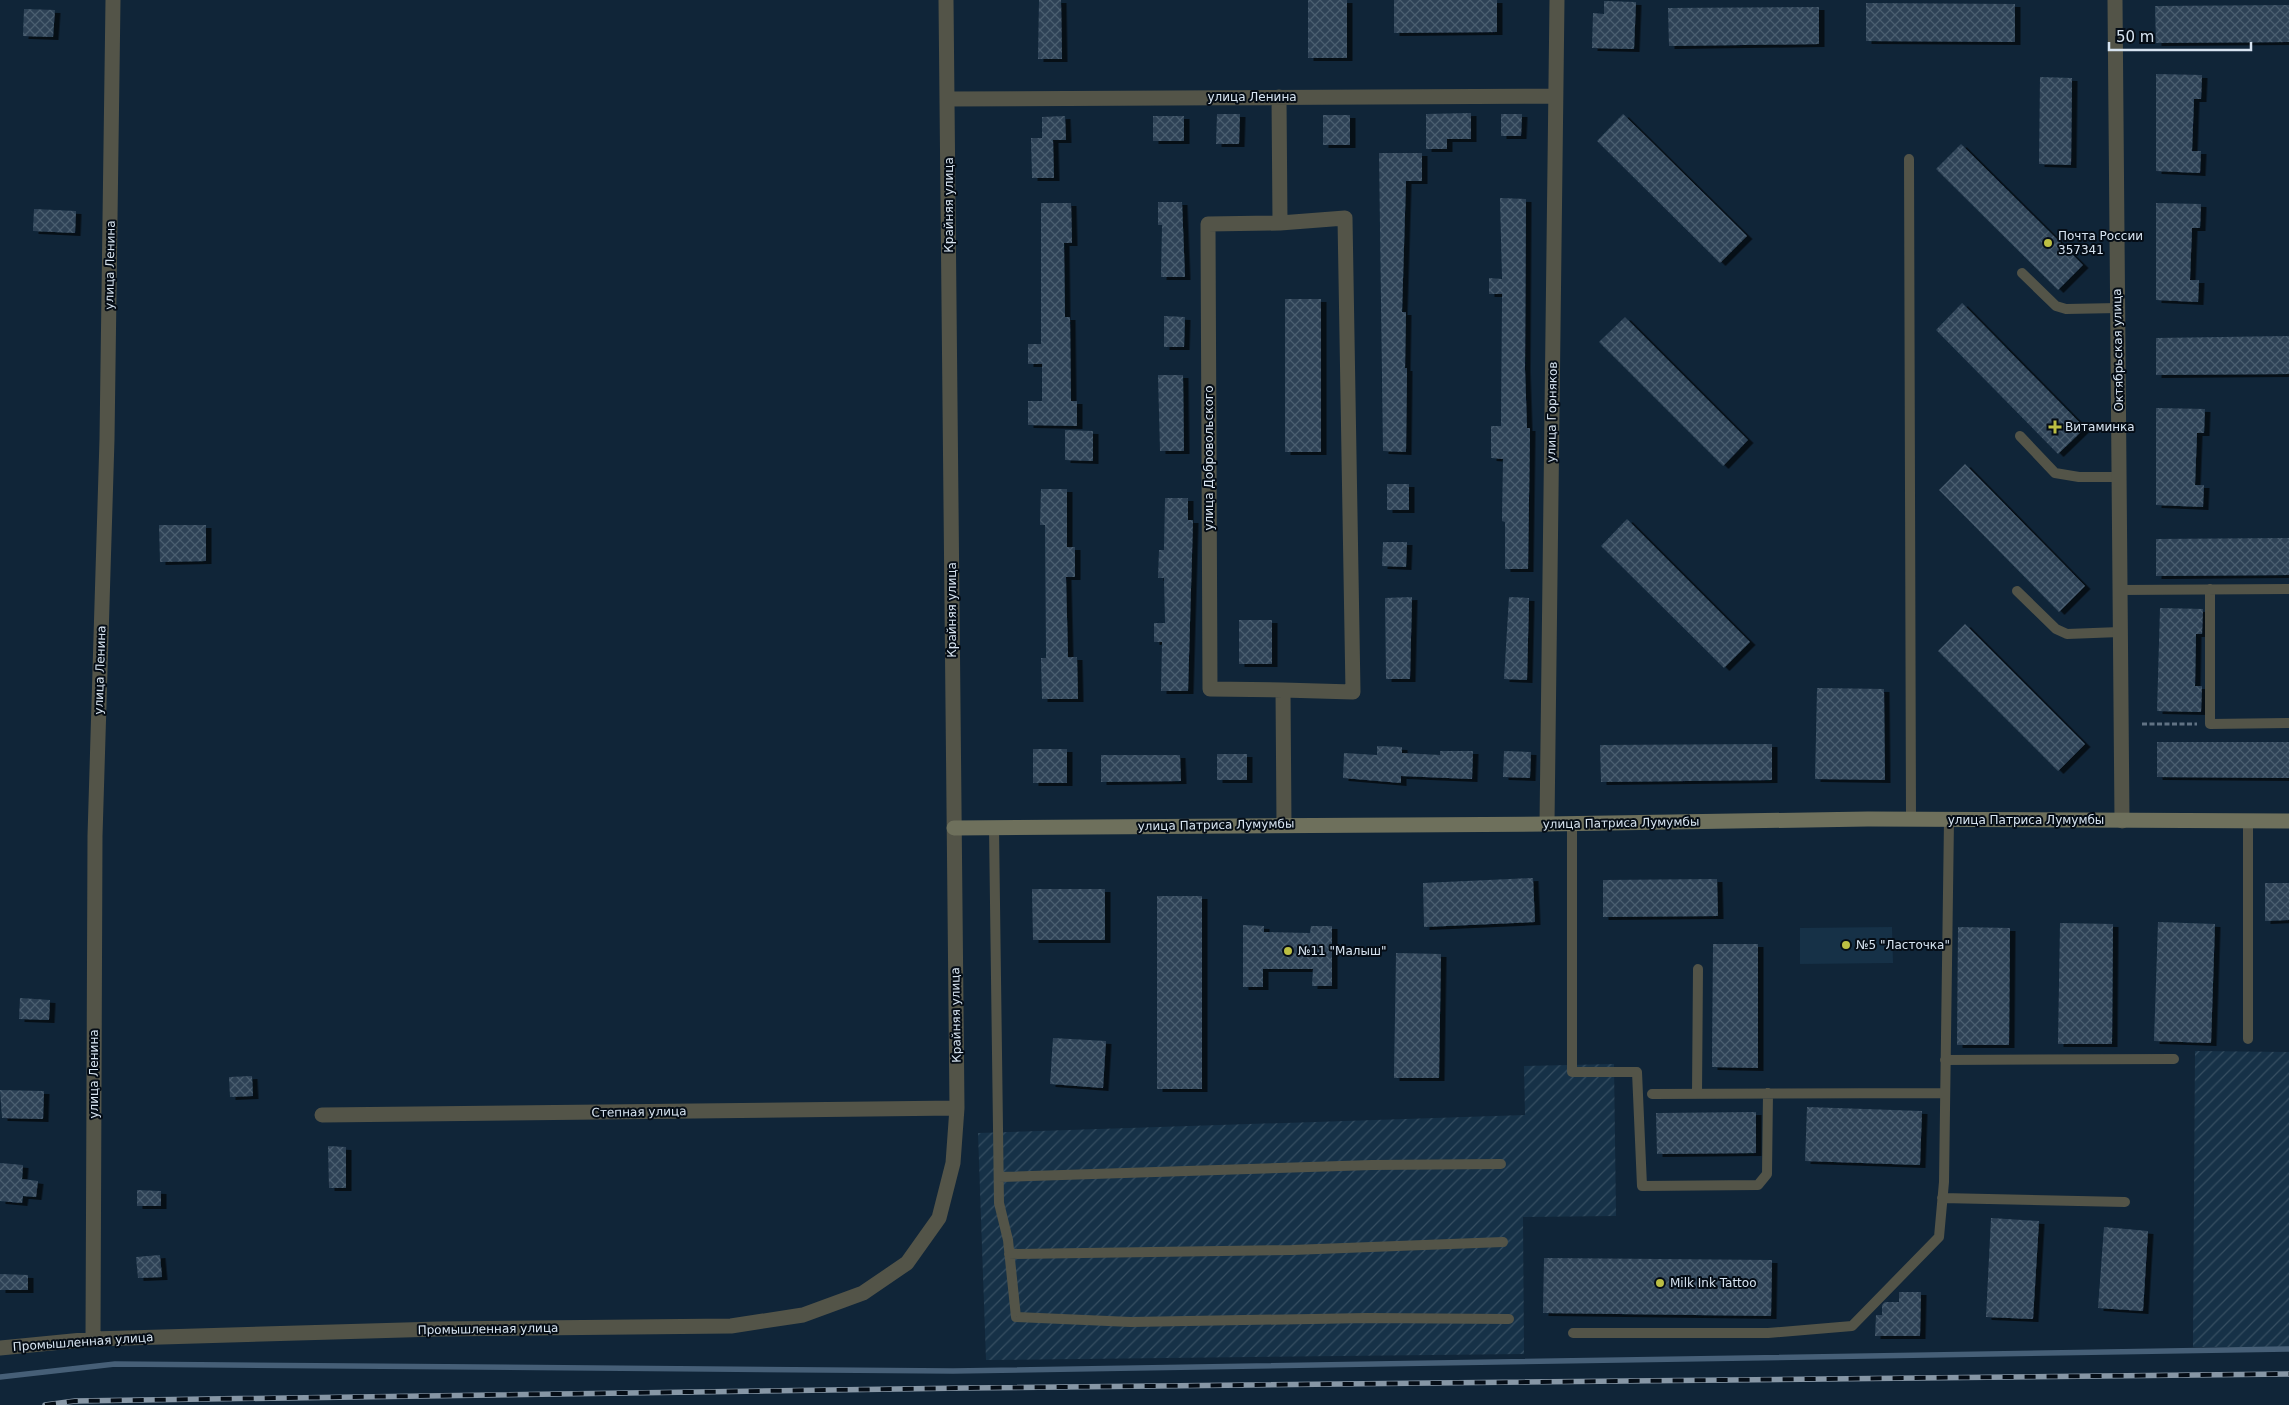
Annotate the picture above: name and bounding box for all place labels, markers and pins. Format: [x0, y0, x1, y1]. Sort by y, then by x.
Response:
place label: Почта России 357341 [2058, 229, 2143, 257]
marker: Почта России 357341 [2042, 237, 2054, 249]
place label: Витаминка [2065, 420, 2135, 434]
marker: Витаминка [2049, 421, 2061, 433]
place label: №5 "Ласточка" [1856, 938, 1950, 952]
marker: №5 "Ласточка" [1840, 939, 1852, 951]
place label: №11 "Малыш" [1298, 944, 1386, 958]
marker: №11 "Малыш" [1282, 945, 1294, 957]
place label: Milk Ink Tattoo [1670, 1276, 1756, 1290]
marker: Milk Ink Tattoo [1654, 1277, 1666, 1289]

